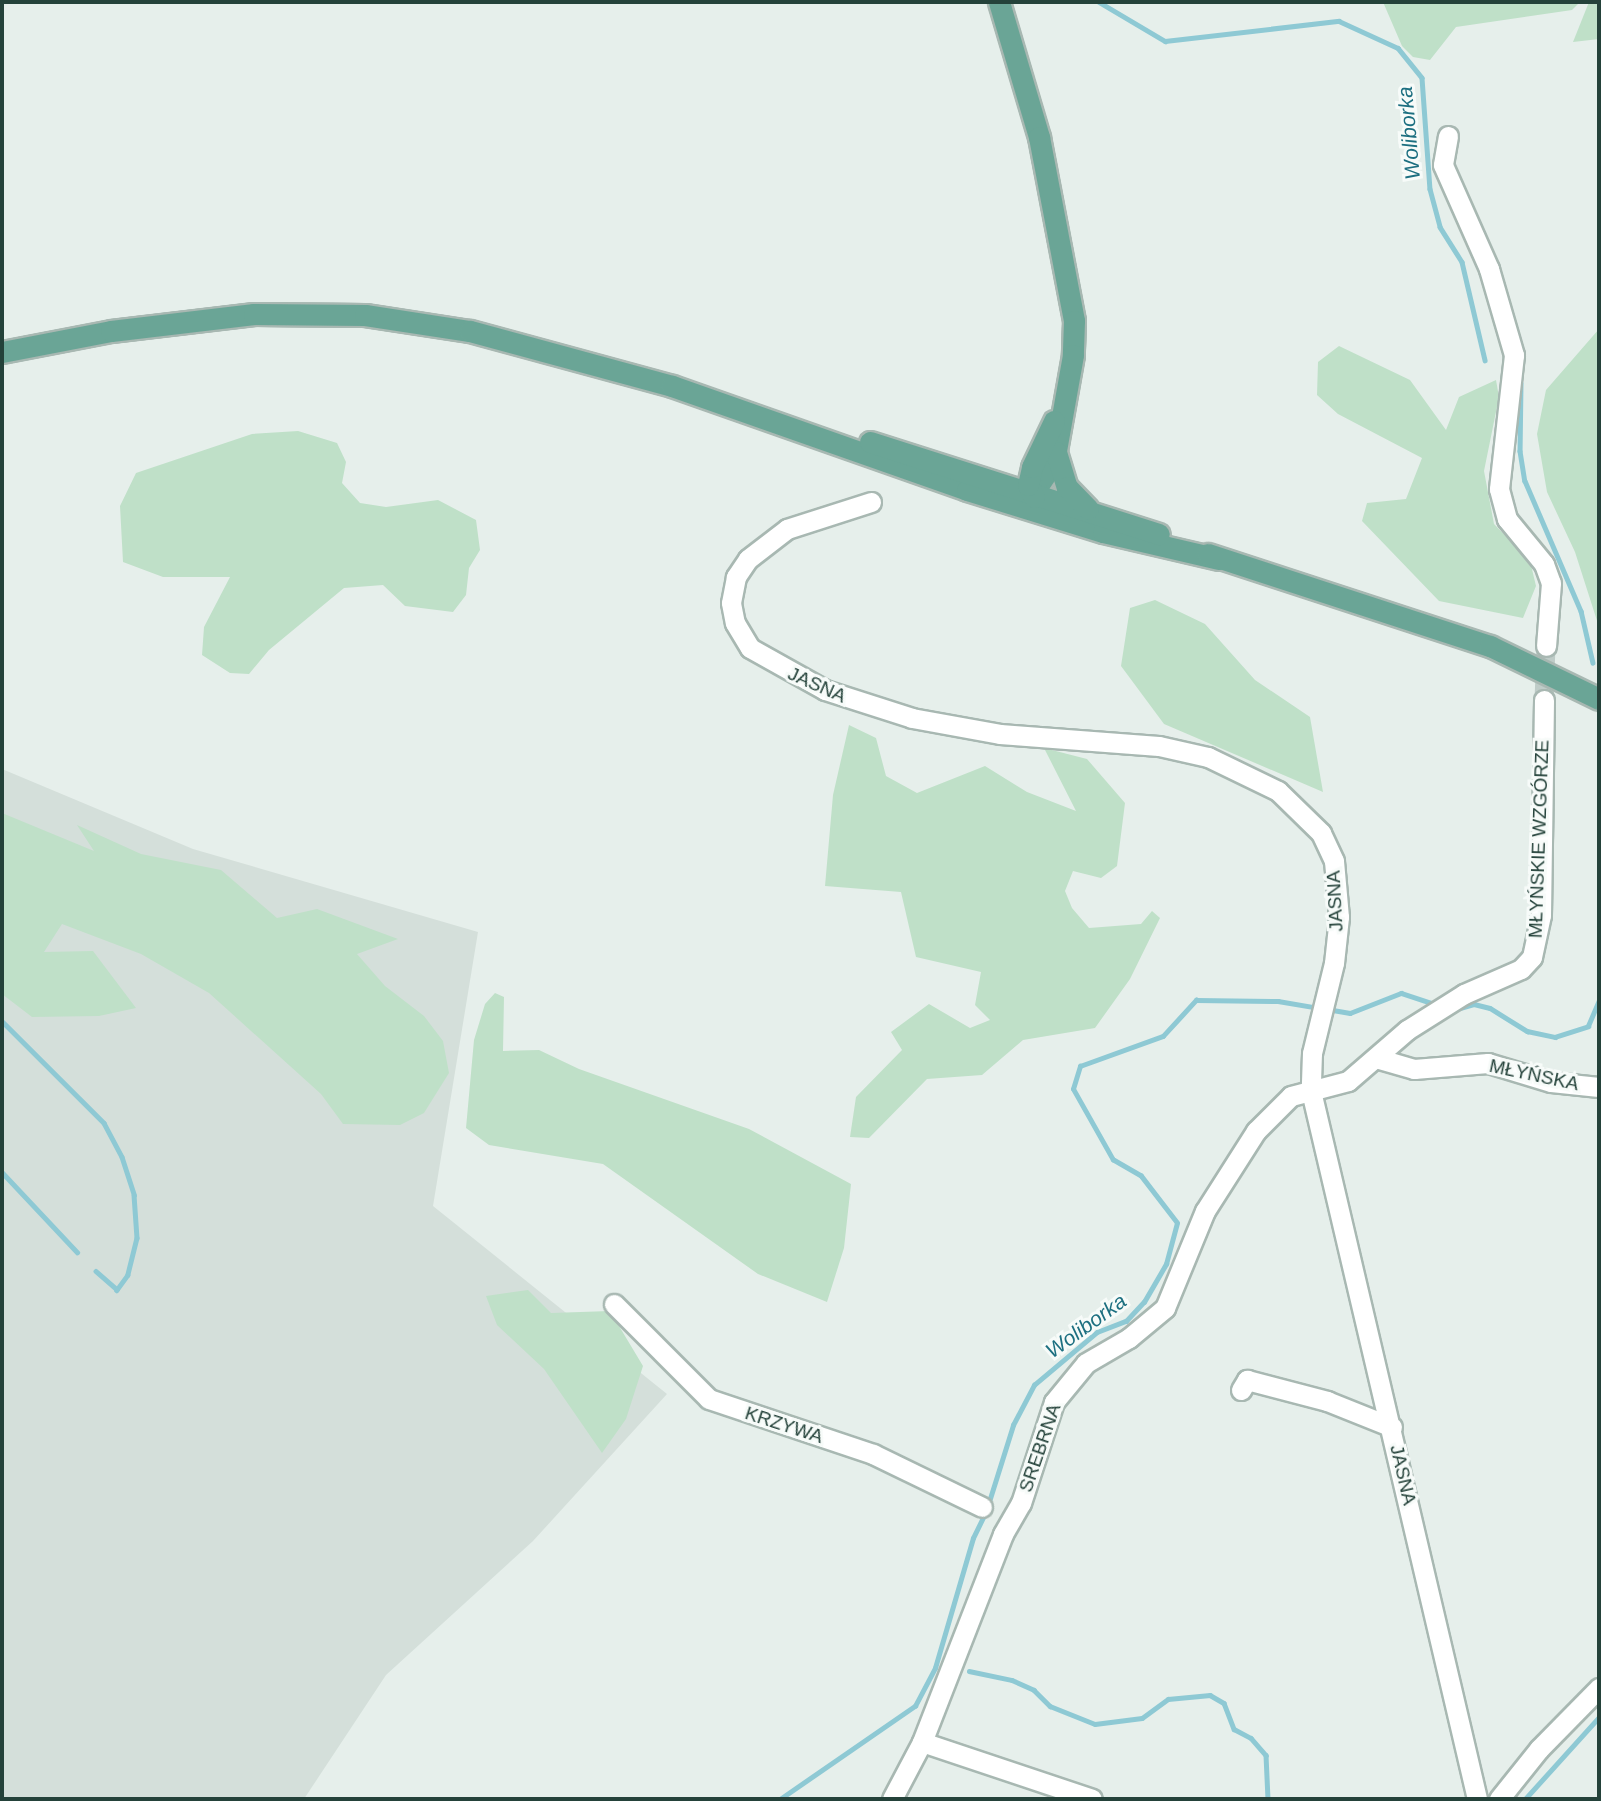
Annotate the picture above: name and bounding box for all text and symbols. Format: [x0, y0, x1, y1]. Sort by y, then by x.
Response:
water label: Woliborka [1392, 85, 1426, 181]
street label: JASNA [784, 662, 850, 708]
street label: MŁYŃSKIE WZGÓRZE [1524, 739, 1554, 939]
street label: JASNA [1322, 870, 1348, 932]
street label: MŁYŃSKA [1487, 1054, 1581, 1096]
water label: Woliborka [1041, 1288, 1131, 1364]
street label: SREBRNA [1014, 1401, 1066, 1495]
street label: KRZYWA [742, 1402, 826, 1448]
street label: JASNA [1385, 1443, 1421, 1507]

